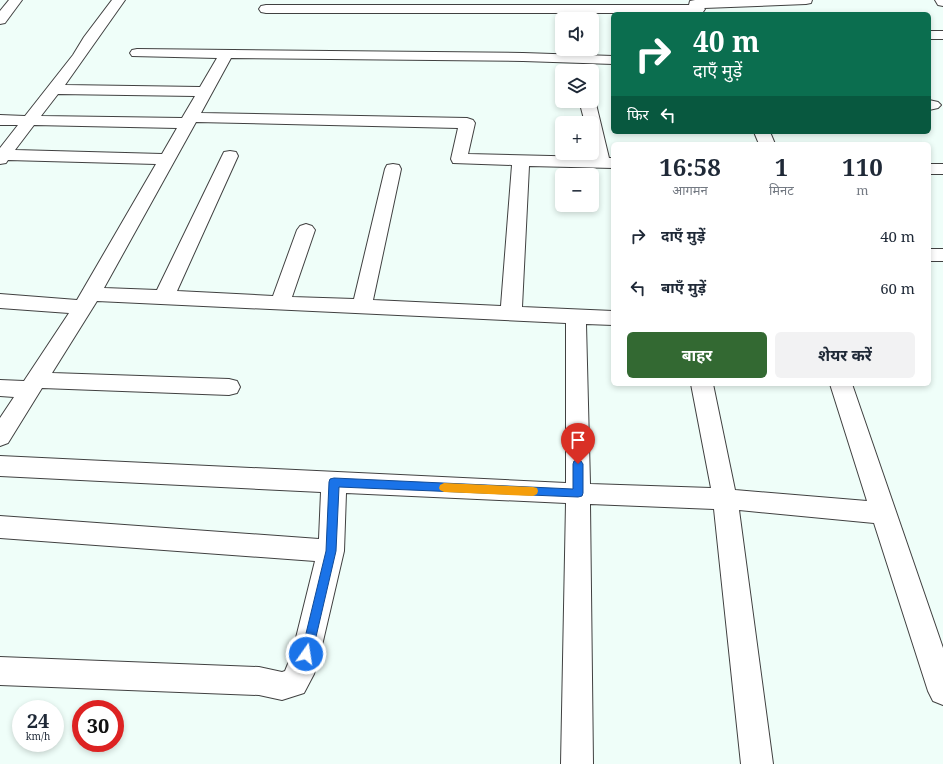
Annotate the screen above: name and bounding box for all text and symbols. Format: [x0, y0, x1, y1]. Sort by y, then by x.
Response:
map controls [555, 12, 599, 212]
button: sound [555, 12, 599, 56]
text: 40 m [693, 22, 760, 60]
icon: right [627, 28, 679, 80]
text: दाएँ मुड़ें [693, 58, 742, 82]
button: layers [555, 64, 599, 108]
text: फिर [627, 104, 649, 124]
icon: left [657, 104, 679, 126]
button: + [555, 116, 599, 160]
text: 16:58 [659, 150, 721, 183]
text: 1 [775, 150, 788, 183]
text: 110 [842, 150, 883, 183]
button: − [555, 168, 599, 212]
text: आगमन [672, 181, 708, 199]
text: मिनट [769, 181, 794, 199]
text: m [856, 181, 869, 199]
icon: right [627, 225, 649, 247]
text: दाएँ मुड़ें [661, 225, 705, 245]
text: 40 m [880, 226, 915, 246]
icon: left [627, 277, 649, 299]
text: बाएँ मुड़ें [661, 277, 706, 297]
text: 60 m [880, 278, 915, 298]
button: बाहर [627, 332, 767, 378]
button: शेयर करें [775, 332, 915, 378]
pin [561, 423, 595, 464]
icon: arrive [567, 429, 589, 451]
position arrow [285, 633, 327, 675]
speed limit sign: 30 [72, 700, 124, 752]
text: 24 [27, 707, 49, 734]
text: km/h [26, 729, 50, 743]

